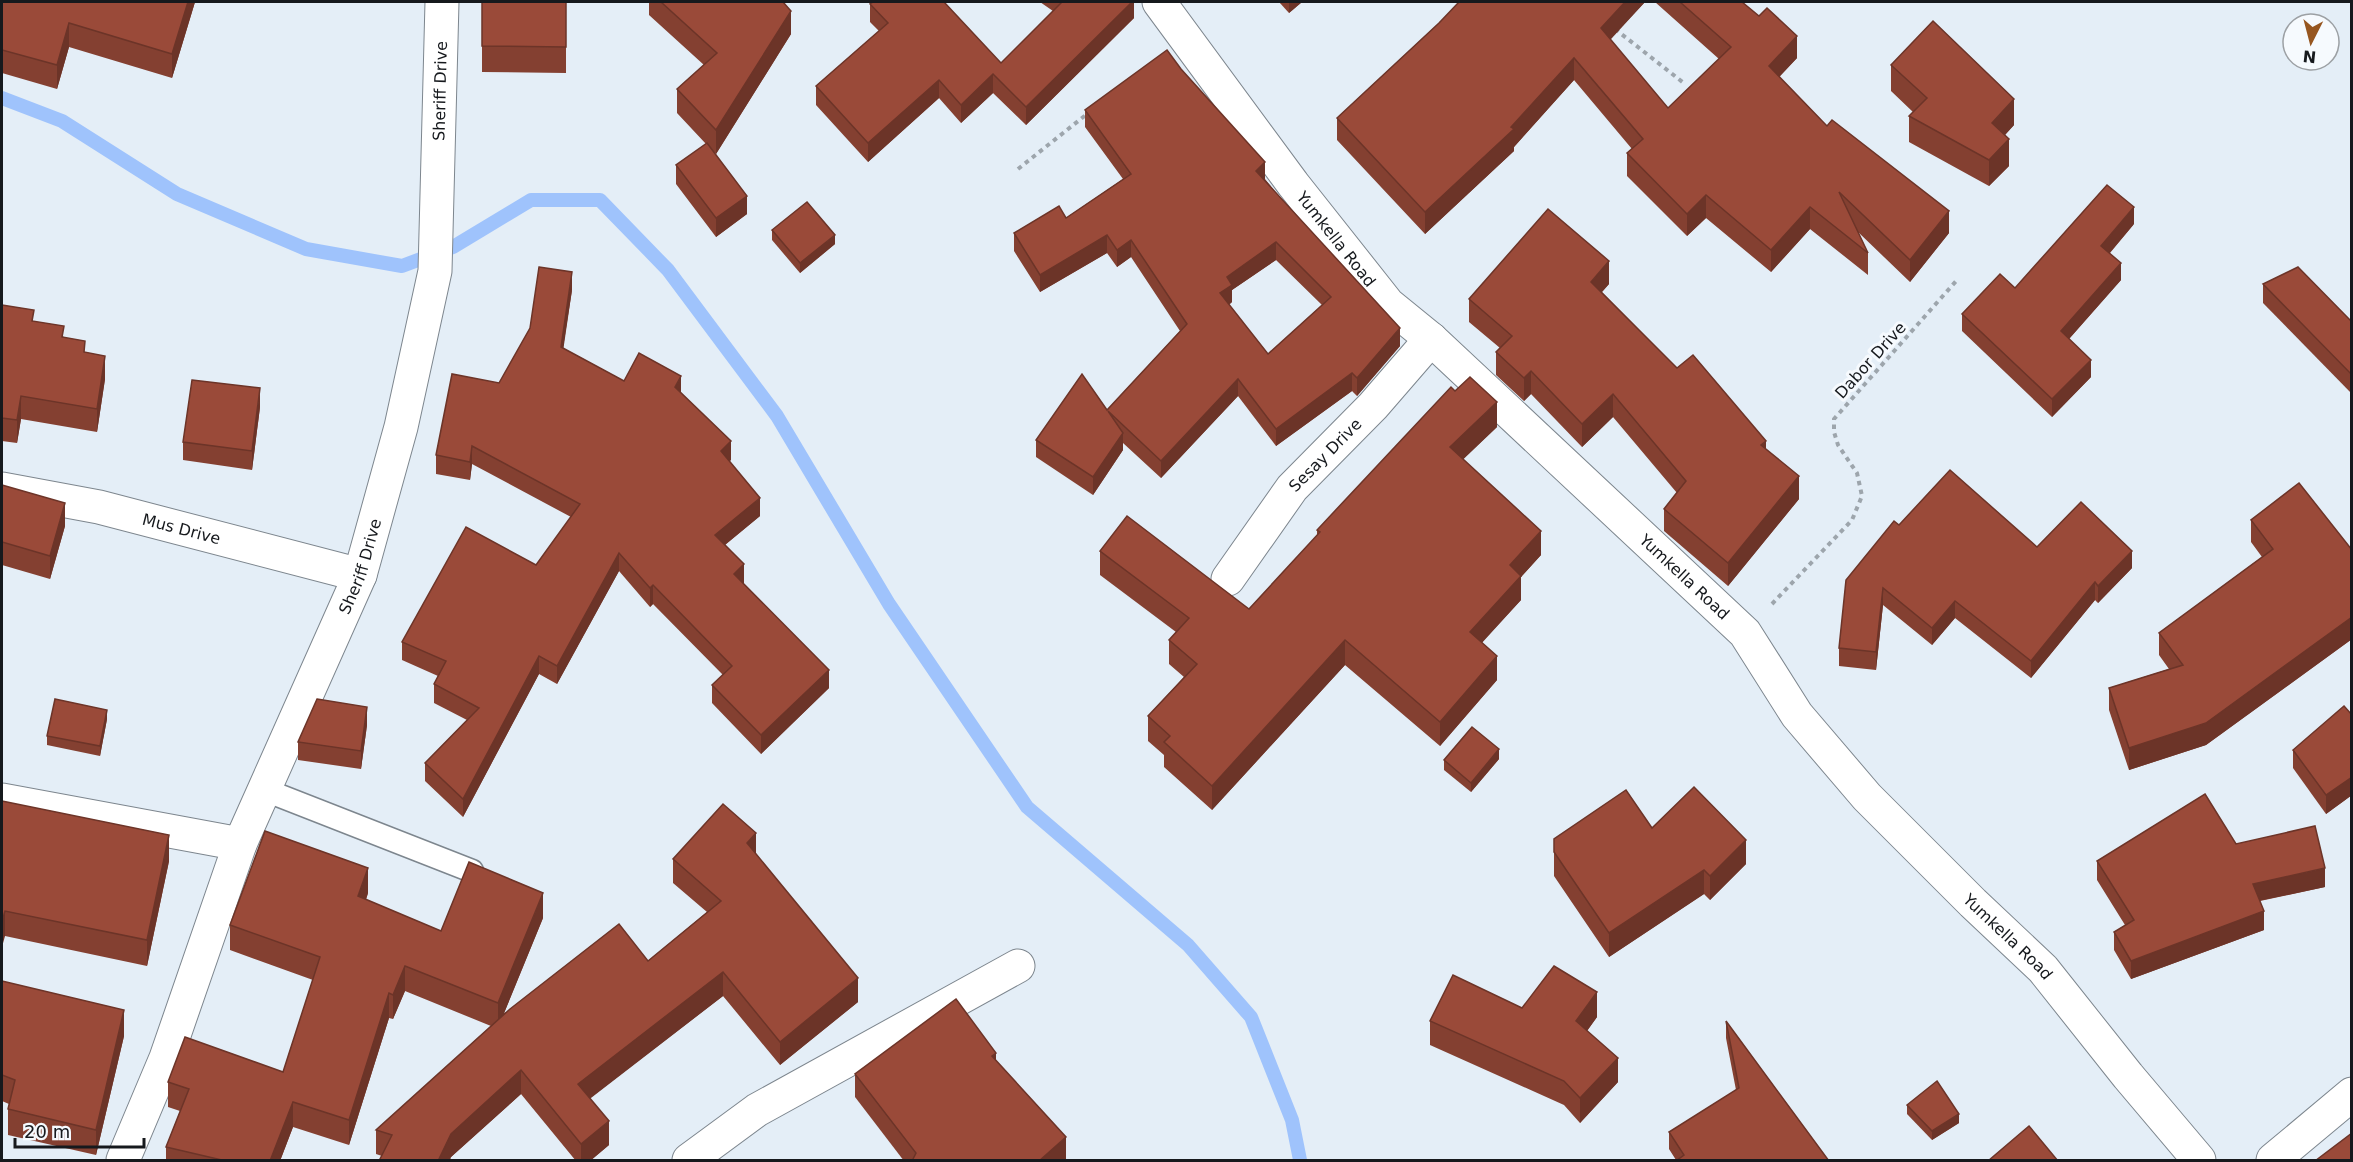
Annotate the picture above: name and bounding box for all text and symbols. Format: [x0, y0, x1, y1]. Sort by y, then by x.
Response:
north arrow [2281, 12, 2341, 72]
street label: Sheriff Drive [429, 41, 451, 141]
text: N [2302, 46, 2317, 67]
street label: Yumkella Road [1292, 187, 1380, 291]
street label: Dabor Drive [1831, 318, 1910, 403]
street label: Sesay Drive [1285, 414, 1365, 496]
street label: Mus Drive [140, 510, 223, 548]
street label: Sheriff Drive [335, 516, 385, 617]
street label: Yumkella Road [1635, 530, 1733, 624]
street label: Yumkella Road [1958, 889, 2057, 983]
scale bar [15, 1111, 144, 1149]
text: 20 m [24, 1121, 70, 1142]

